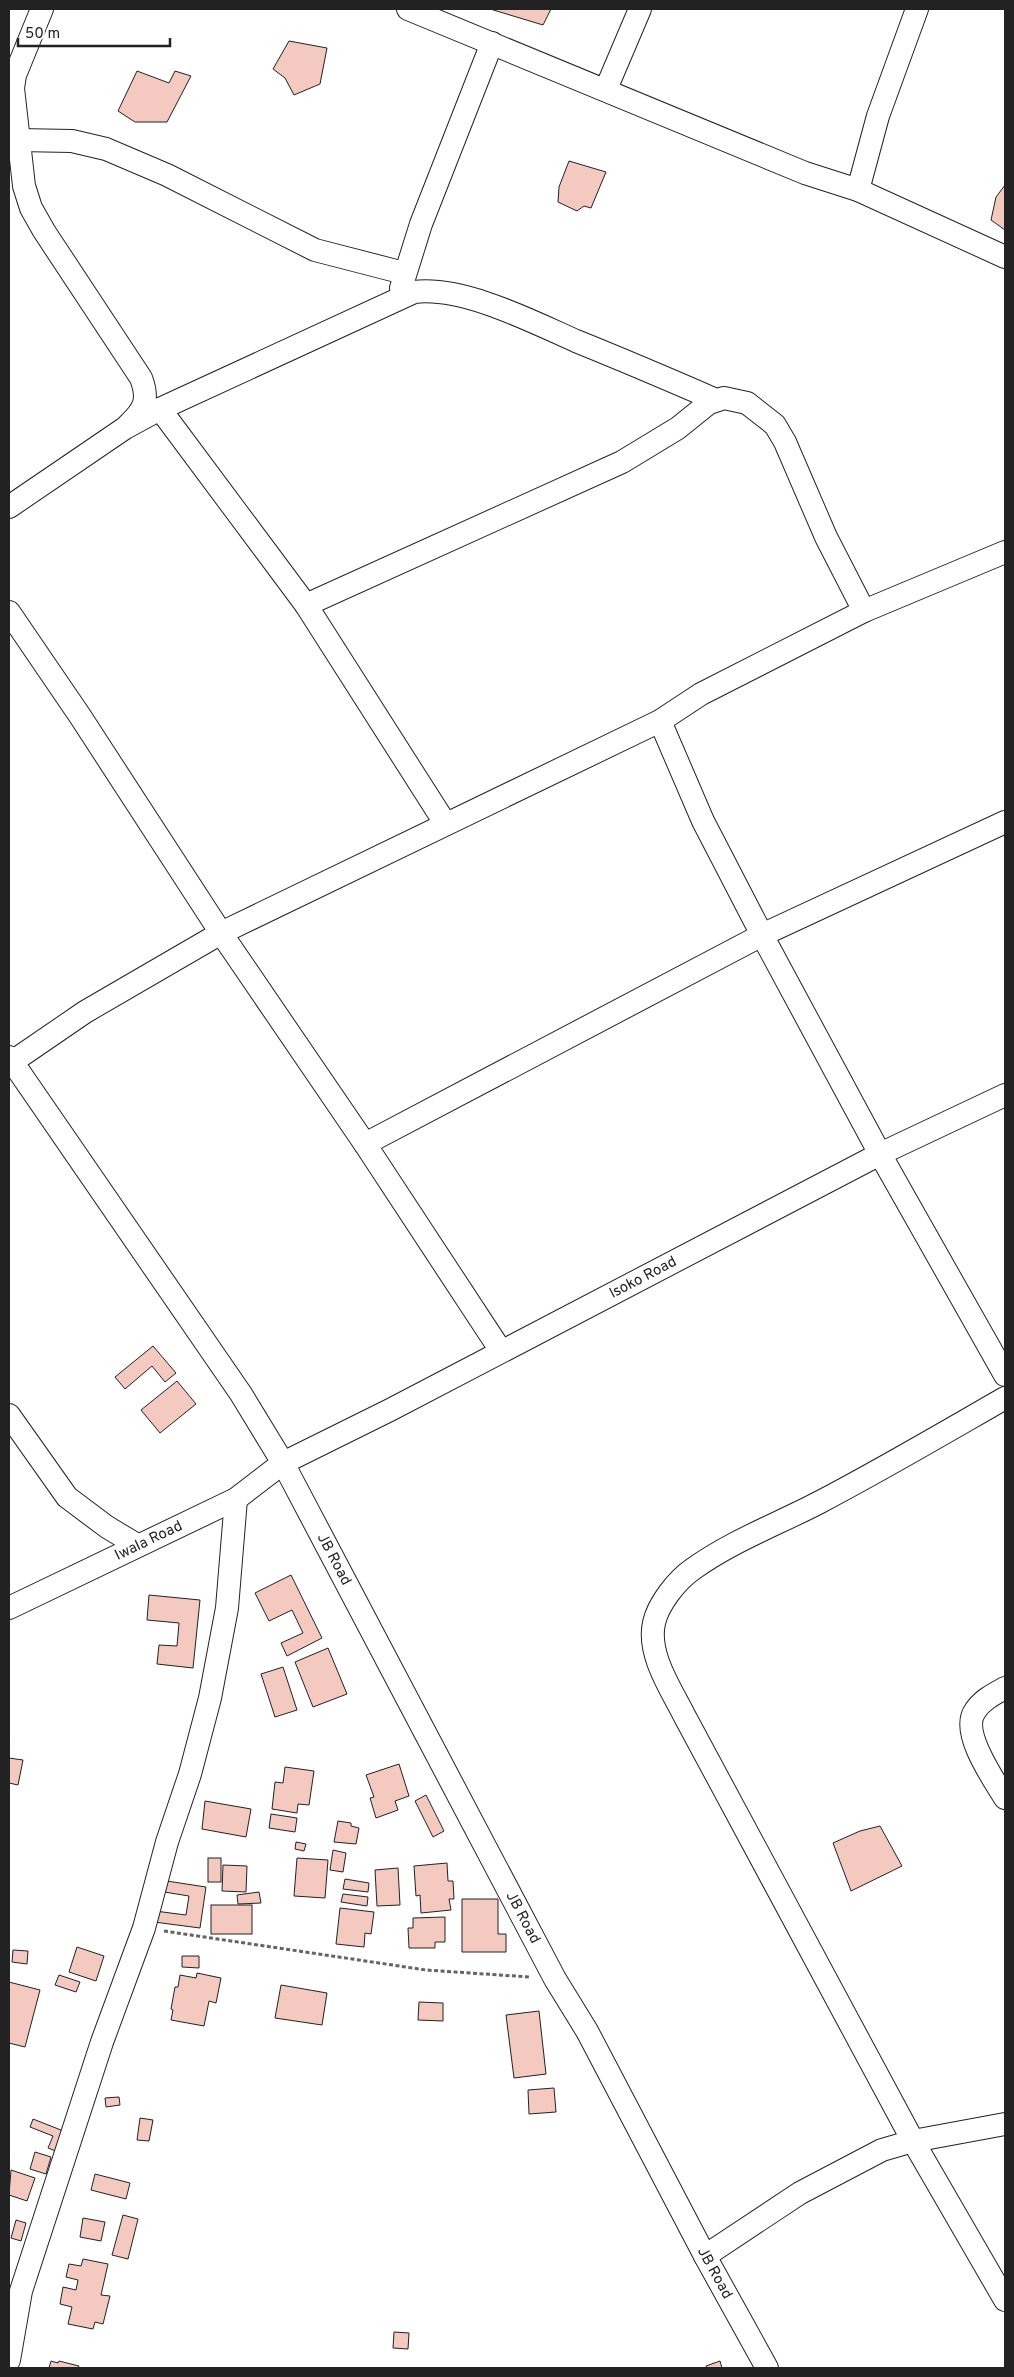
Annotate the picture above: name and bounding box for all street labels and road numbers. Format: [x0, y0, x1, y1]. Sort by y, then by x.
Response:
street label: Isoko Road [606, 1252, 680, 1303]
street label: Iwala Road [112, 1517, 186, 1565]
street label: JB Road [312, 1530, 355, 1589]
street label: JB Road [501, 1888, 544, 1947]
street label: JB Road [693, 2244, 736, 2302]

